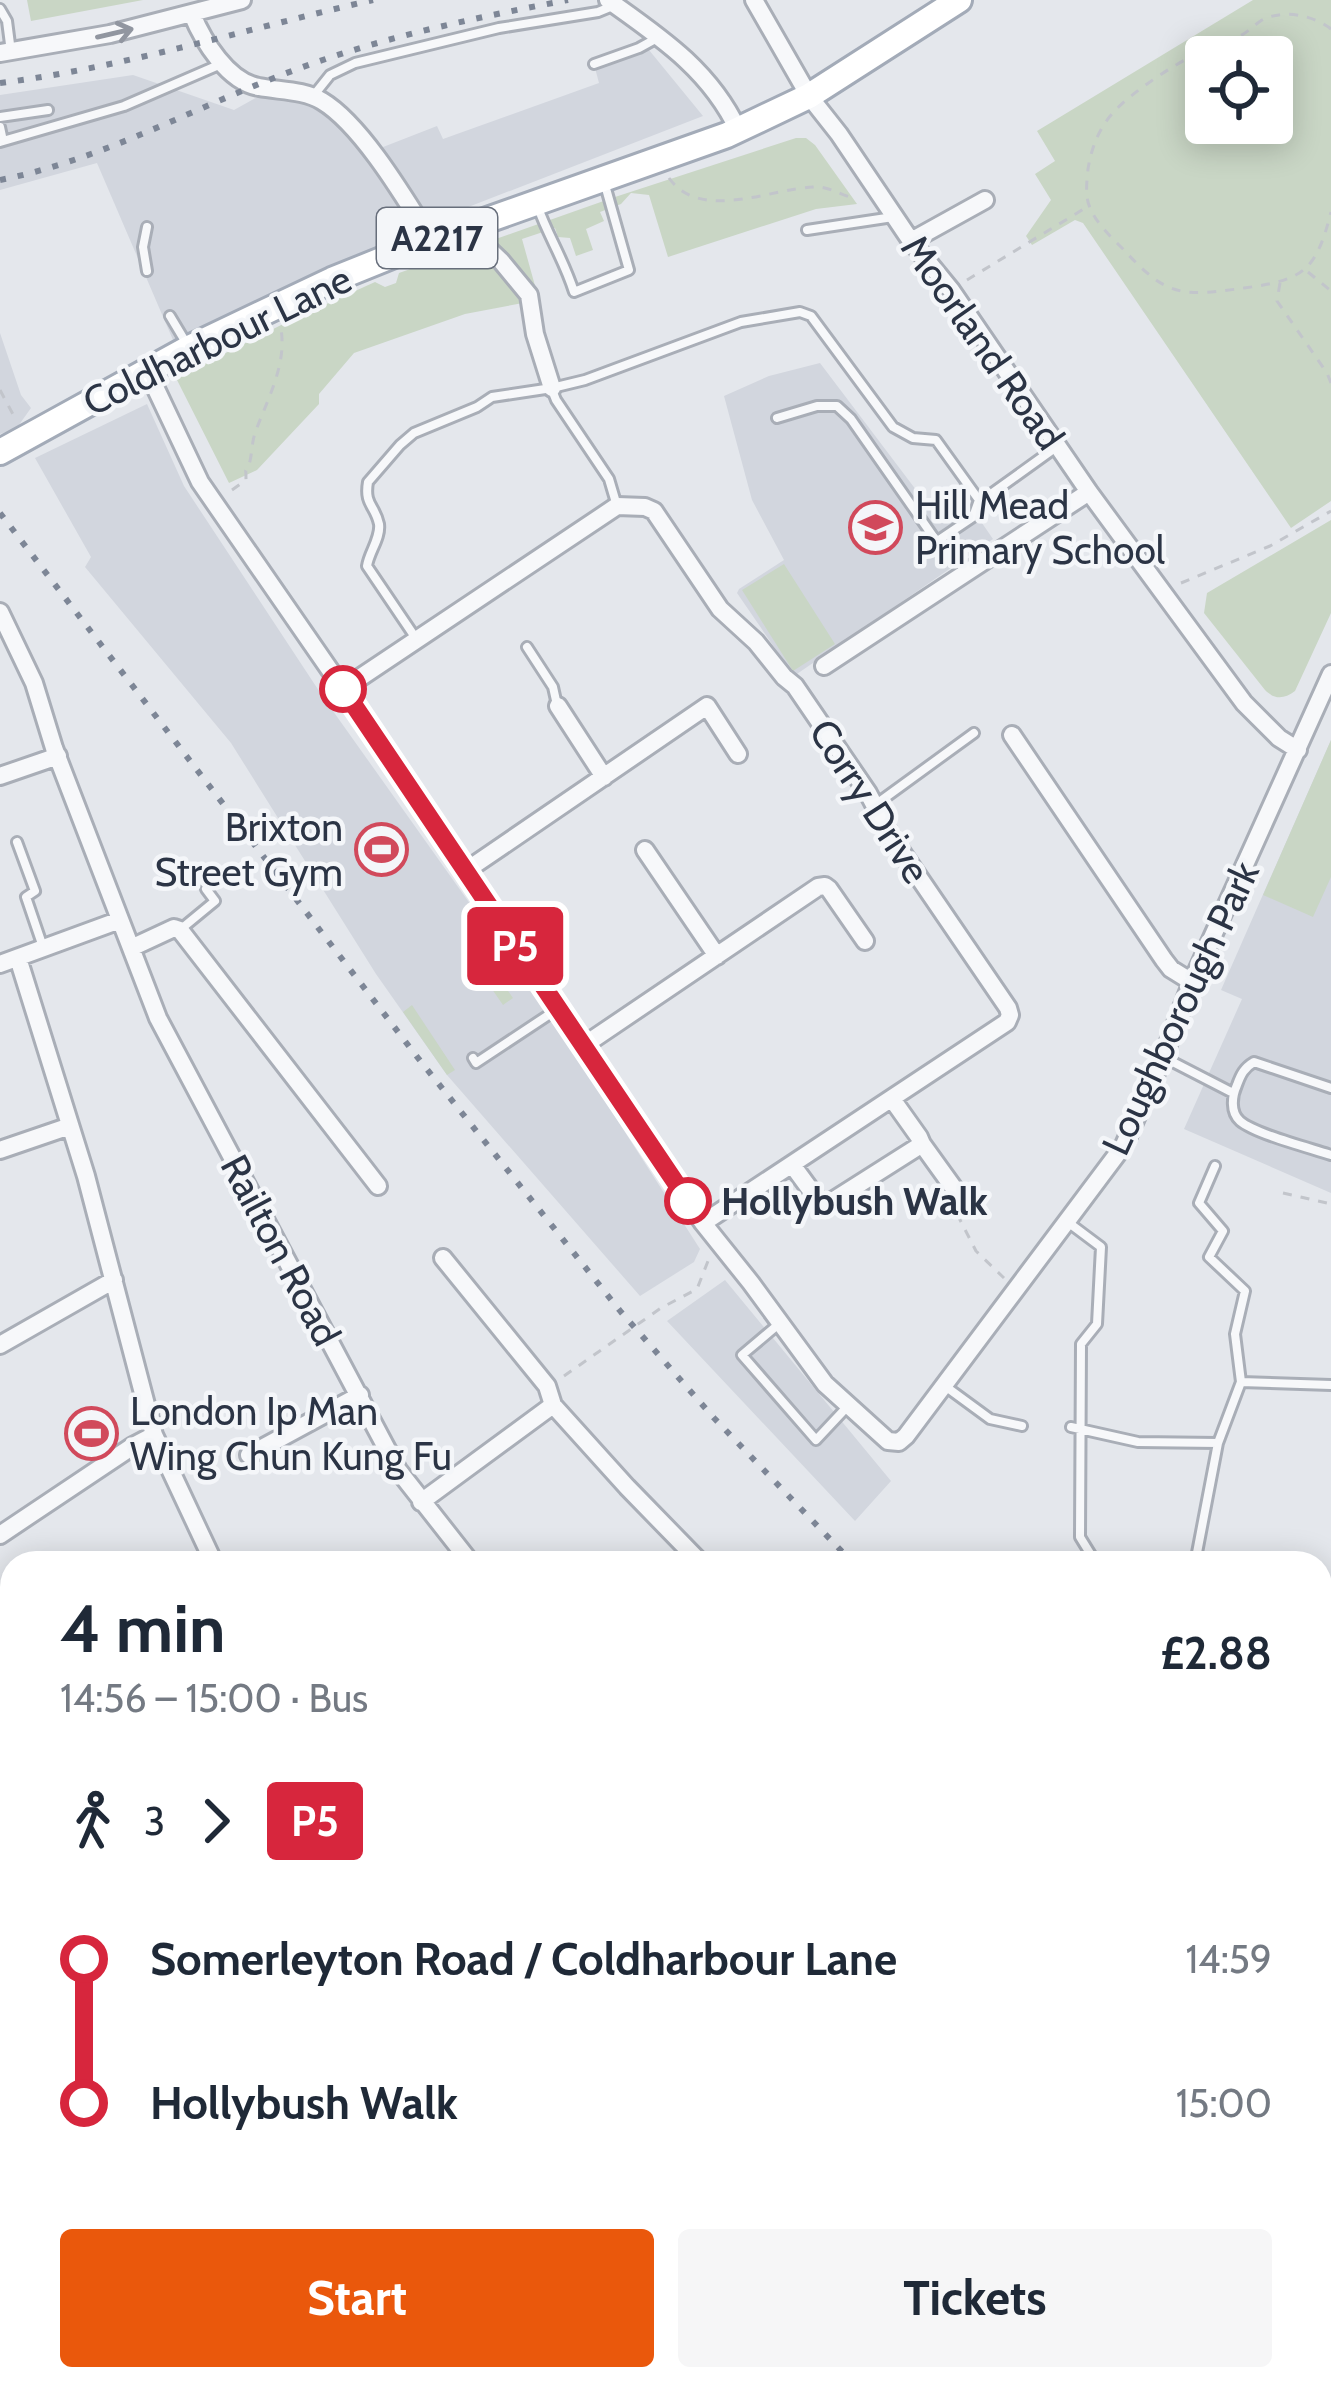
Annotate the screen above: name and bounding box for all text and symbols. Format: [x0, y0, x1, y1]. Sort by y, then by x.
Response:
one-way arrow [96, 21, 134, 43]
map controls [1185, 36, 1293, 144]
button: locate [1185, 36, 1293, 144]
road number: A2217 [377, 208, 497, 268]
street label: Moorland Road [891, 225, 1075, 459]
street label: Coldharbour Lane [75, 254, 359, 426]
place label: Hill Mead Primary School [915, 481, 1165, 574]
school or university icon: Hill Mead Primary School [848, 499, 904, 555]
unlabelled marker [321, 667, 365, 711]
street label: Corry Drive [799, 710, 941, 892]
place label: Brixton Street Gym [154, 803, 343, 896]
sports icon: Brixton Street Gym [354, 821, 410, 877]
street label: Loughborough Park [1091, 853, 1269, 1162]
line badge: P5 [461, 907, 569, 985]
text: P5 [491, 920, 539, 972]
street label: Railton Road [211, 1146, 351, 1354]
place label: Hollybush Walk [721, 1177, 988, 1225]
marker: Hollybush Walk [666, 1179, 710, 1223]
place label: London Ip Man Wing Chun Kung Fu [130, 1387, 452, 1480]
sports icon: London Ip Man Wing Chun Kung Fu [63, 1405, 119, 1461]
text: 4 min [60, 1588, 225, 1669]
text: £2.88 [1160, 1626, 1272, 1680]
text: 14:56 – 15:00 · Bus [60, 1674, 368, 1722]
icon: walk [60, 1788, 126, 1854]
icon: forward [183, 1788, 249, 1854]
text: P5 [291, 1795, 339, 1847]
text: 3 [144, 1797, 165, 1845]
text: Somerleyton Road / Coldharbour Lane [150, 1932, 897, 1986]
text: 14:59 [1185, 1935, 1272, 1983]
text: Hollybush Walk [150, 2076, 458, 2130]
text: 15:00 [1176, 2079, 1272, 2127]
button: Start [60, 2229, 654, 2367]
button: Tickets [678, 2229, 1272, 2367]

